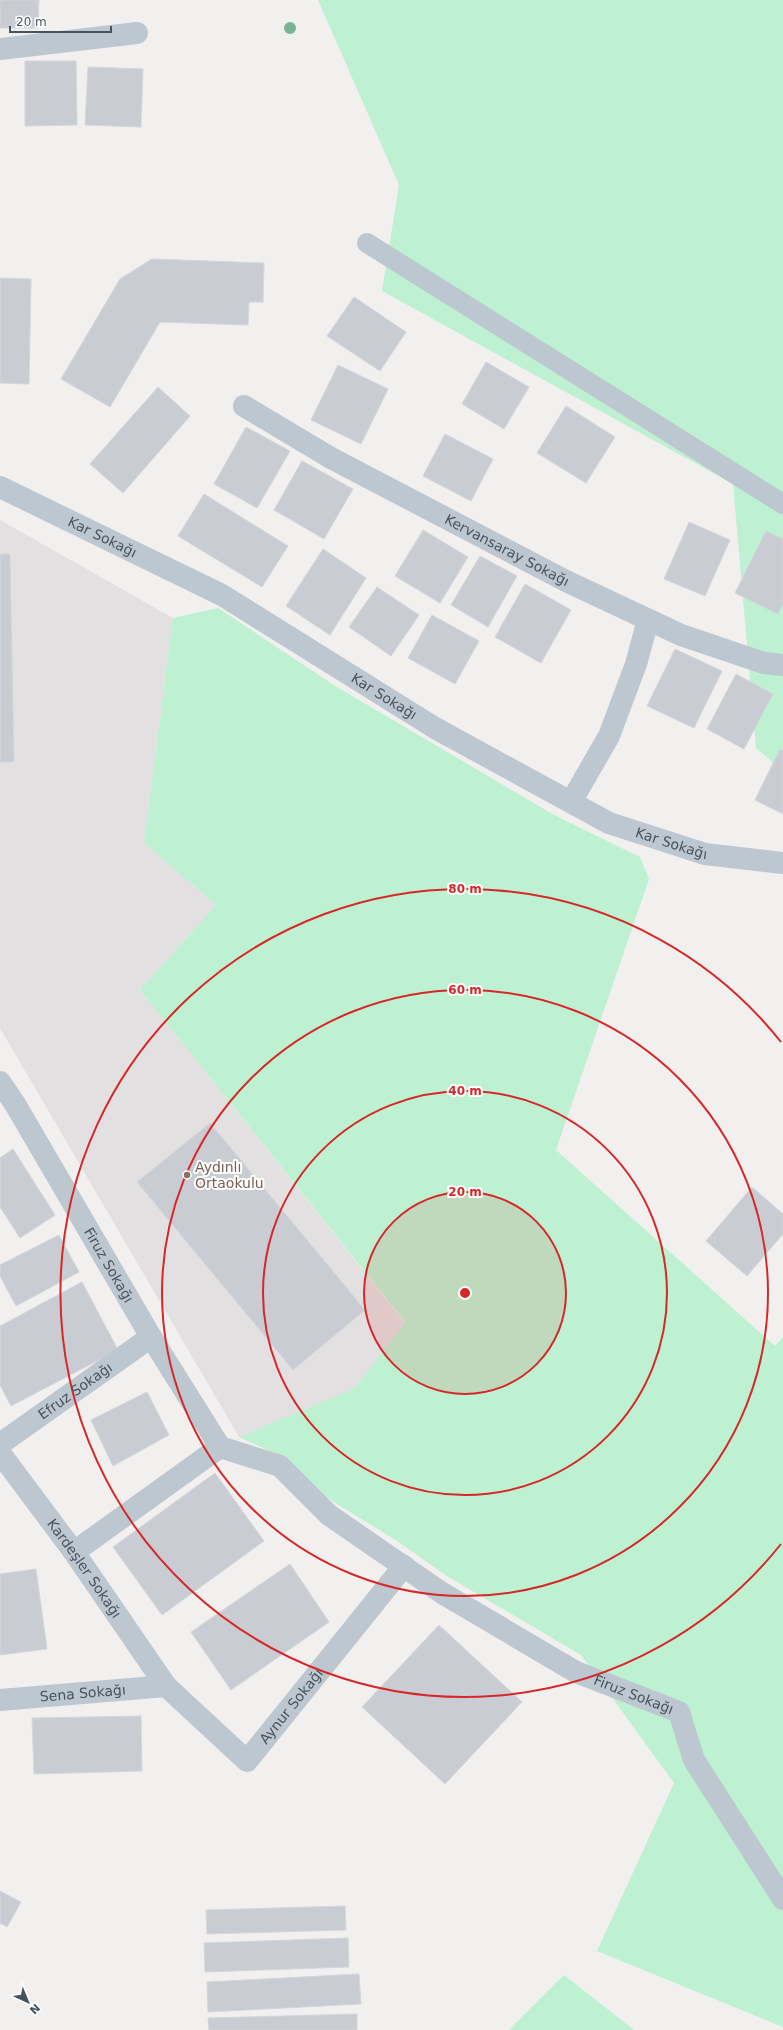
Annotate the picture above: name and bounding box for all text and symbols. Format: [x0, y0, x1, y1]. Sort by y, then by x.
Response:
scale bar [10, 8, 111, 34]
text: 20 m [16, 15, 47, 29]
street label: Kervansaray Sokağı [442, 511, 572, 589]
street label: Kar Sokağı [66, 513, 139, 560]
street label: Kar Sokağı [348, 670, 420, 723]
street label: Kar Sokağı [634, 824, 708, 862]
text: 80 m [448, 882, 482, 896]
text: 60 m [448, 983, 482, 997]
text: 40 m [448, 1084, 482, 1098]
place label: Aydınlı Ortaokulu [195, 1159, 264, 1191]
marker: Aydınlı Ortaokulu [182, 1170, 192, 1180]
text: 20 m [448, 1185, 482, 1199]
street label: Firuz Sokağı [81, 1225, 137, 1305]
centre of rings [458, 1286, 472, 1300]
street label: Efruz Sokağı [35, 1359, 115, 1422]
street label: Kardeşler Sokağı [44, 1516, 125, 1621]
street label: Aynur Sokağı [256, 1665, 326, 1747]
street label: Firuz Sokağı [592, 1672, 676, 1717]
street label: Sena Sokağı [39, 1681, 126, 1705]
north arrow [8, 1982, 48, 2022]
text: N [27, 2001, 42, 2017]

